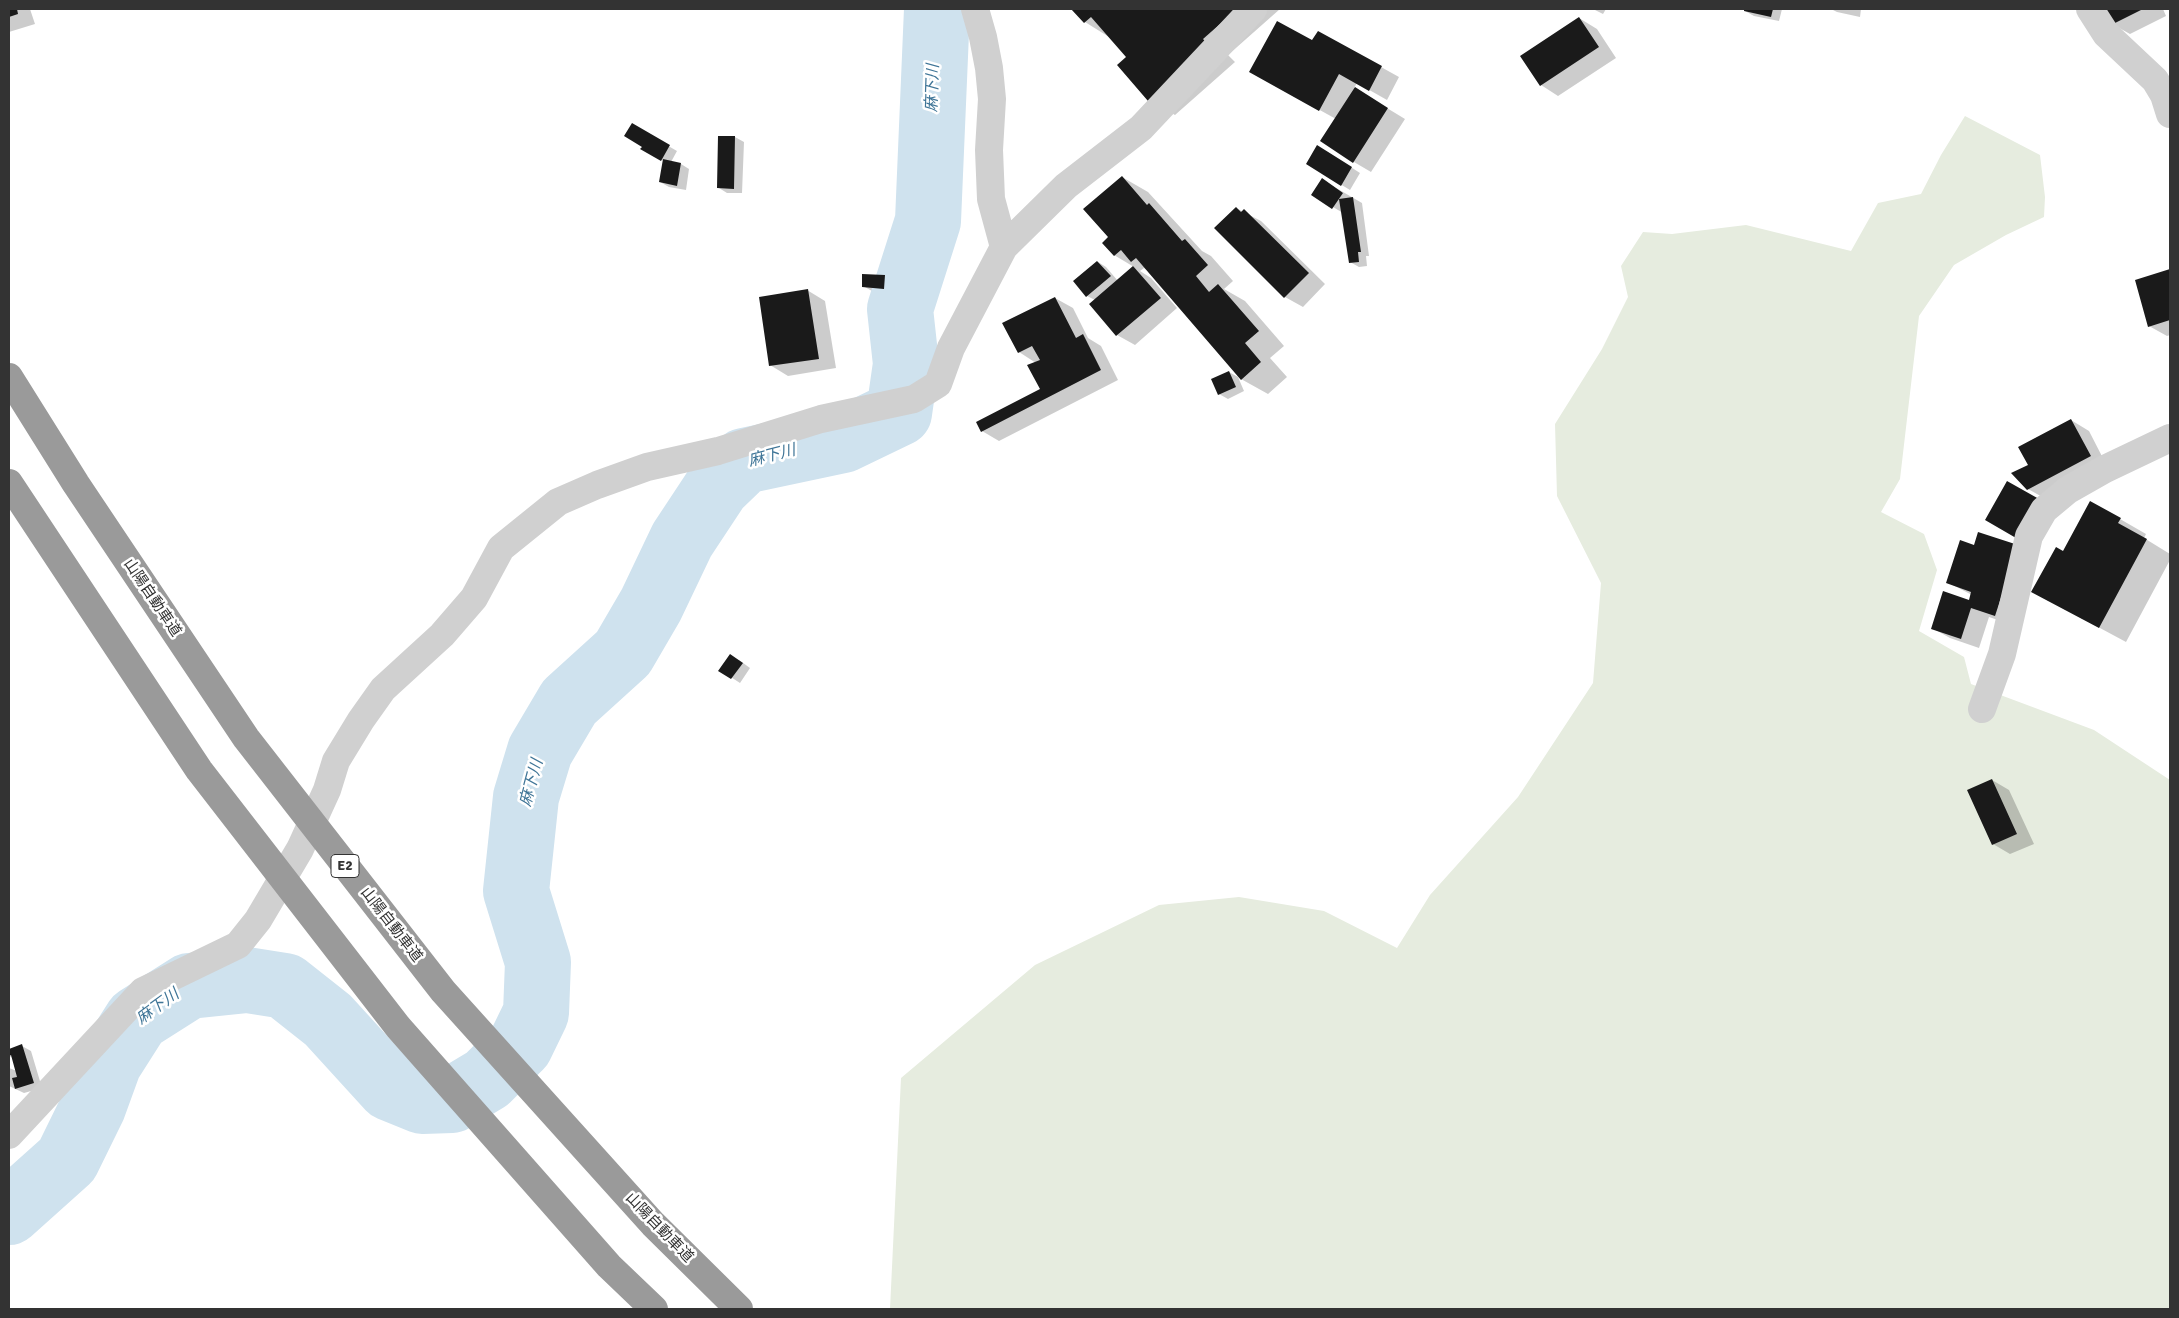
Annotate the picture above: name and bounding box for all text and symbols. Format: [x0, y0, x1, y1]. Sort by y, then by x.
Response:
water label: 麻下川 [923, 64, 943, 112]
water label: 麻下川 [746, 441, 798, 471]
street label: 山陽自動車道 [119, 556, 185, 640]
water label: 麻下川 [517, 757, 547, 809]
road number: E2 [331, 854, 359, 878]
street label: 山陽自動車道 [356, 884, 426, 966]
water label: 麻下川 [133, 985, 183, 1029]
street label: 山陽自動車道 [621, 1189, 697, 1267]

